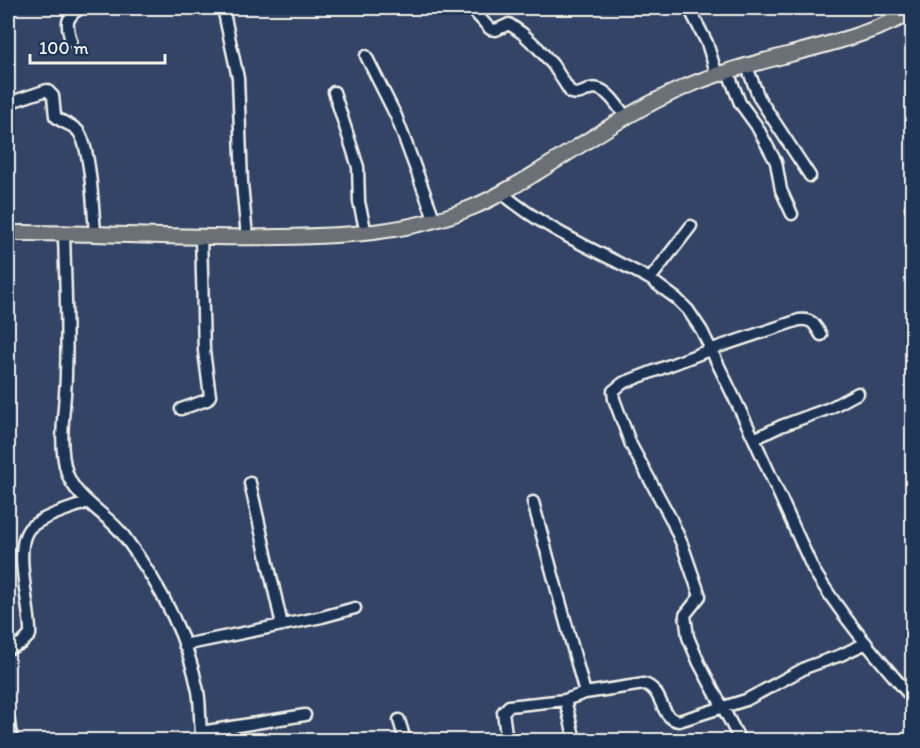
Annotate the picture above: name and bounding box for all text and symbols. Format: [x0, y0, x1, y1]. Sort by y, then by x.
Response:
scale bar [30, 27, 165, 65]
text: 100 m [39, 37, 89, 59]

